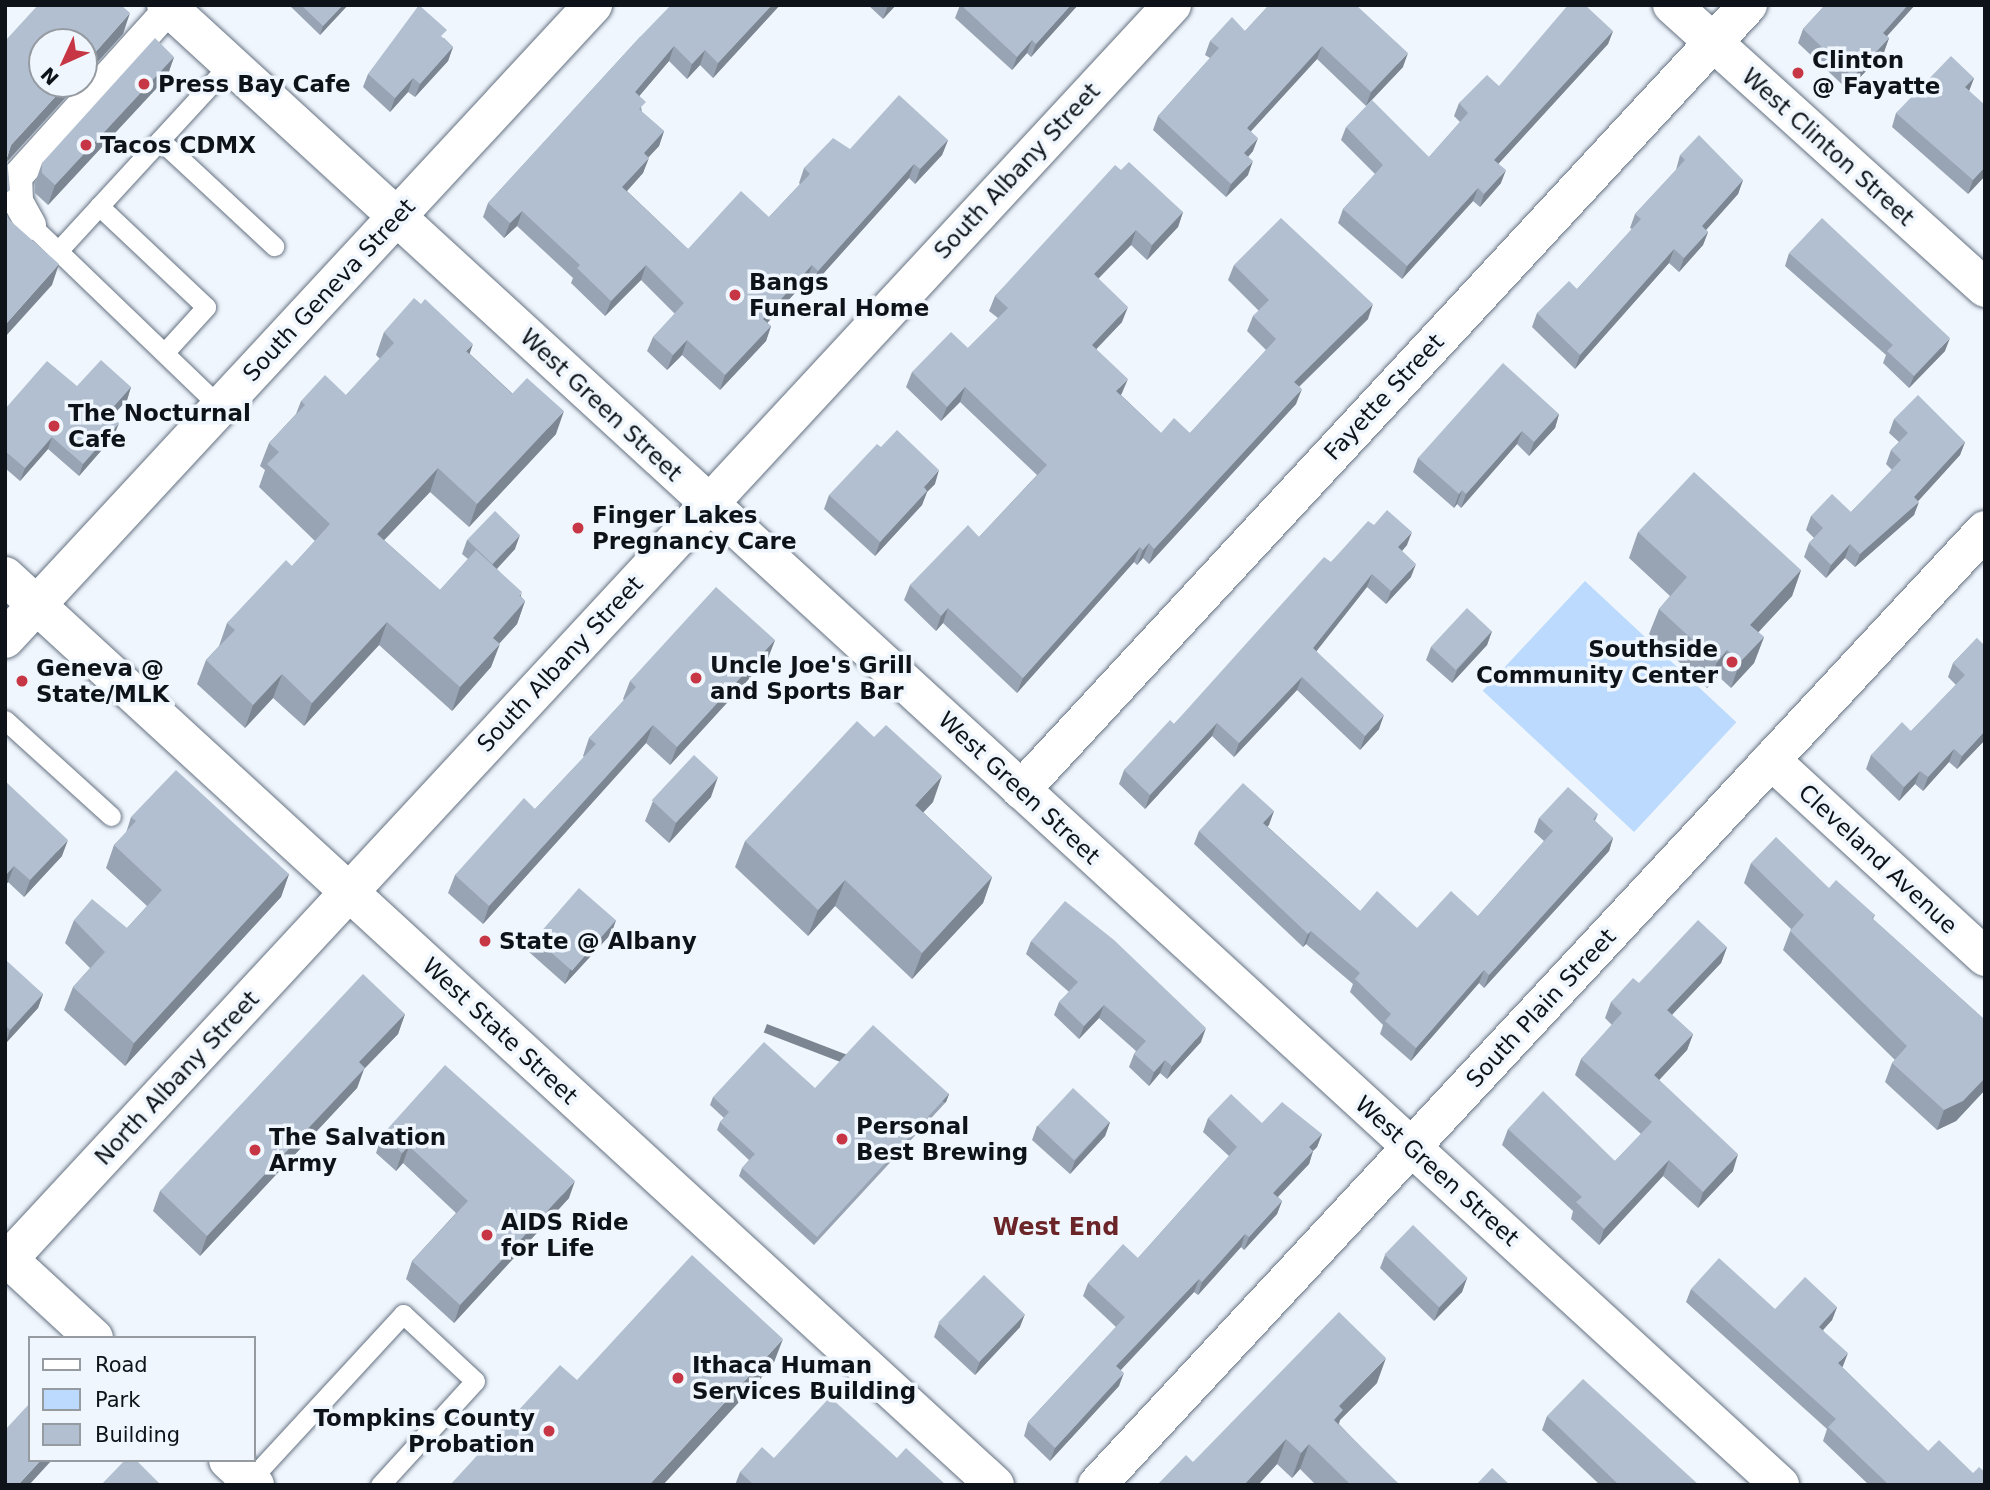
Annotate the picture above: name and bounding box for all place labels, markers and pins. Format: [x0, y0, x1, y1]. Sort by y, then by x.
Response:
place label: Clinton @ Fayatte [1812, 46, 1940, 100]
marker: Clinton @ Fayatte [1790, 65, 1806, 81]
place label: Press Bay Cafe [158, 70, 351, 98]
marker: Press Bay Cafe [136, 76, 152, 92]
place label: Tacos CDMX [100, 131, 256, 159]
marker: Tacos CDMX [78, 137, 94, 153]
place label: Bangs Funeral Home [749, 268, 929, 322]
marker: Bangs Funeral Home [727, 287, 743, 303]
place label: The Nocturnal Cafe [68, 399, 251, 453]
marker: The Nocturnal Cafe [46, 418, 62, 434]
place label: Finger Lakes Pregnancy Care [592, 501, 797, 555]
marker: Finger Lakes Pregnancy Care [570, 520, 586, 536]
place label: Southside Community Center [1476, 635, 1718, 689]
place label: Uncle Joe's Grill and Sports Bar [710, 651, 913, 705]
place label: Geneva @ State/MLK [36, 654, 169, 708]
marker: Southside Community Center [1724, 654, 1740, 670]
marker: Uncle Joe's Grill and Sports Bar [688, 670, 704, 686]
marker: Geneva @ State/MLK [14, 673, 30, 689]
place label: State @ Albany [499, 927, 697, 955]
marker: State @ Albany [477, 933, 493, 949]
place label: Personal Best Brewing [856, 1112, 1028, 1166]
place label: The Salvation Army [269, 1123, 446, 1177]
marker: Personal Best Brewing [834, 1131, 850, 1147]
marker: The Salvation Army [247, 1142, 263, 1158]
place label: AIDS Ride for Life [501, 1208, 629, 1262]
marker: AIDS Ride for Life [479, 1227, 495, 1243]
place label: Ithaca Human Services Building [692, 1351, 916, 1405]
marker: Ithaca Human Services Building [670, 1370, 686, 1386]
place label: Tompkins County Probation [313, 1404, 535, 1458]
marker: Tompkins County Probation [541, 1423, 557, 1439]

